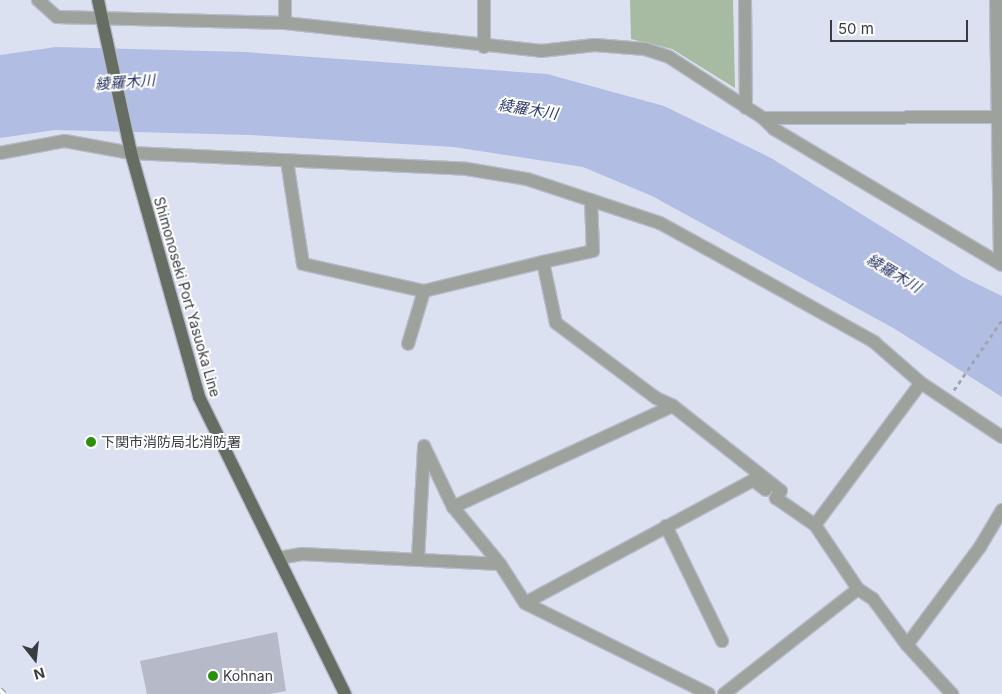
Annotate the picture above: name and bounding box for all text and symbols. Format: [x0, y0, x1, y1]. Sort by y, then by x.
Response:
scale bar [832, 10, 970, 42]
text: 50 m [838, 19, 874, 38]
water label: 綾羅木川 [94, 71, 156, 93]
water label: 綾羅木川 [497, 95, 559, 123]
street label: Shimonoseki Port Yasuoka Line [150, 195, 224, 399]
water label: 綾羅木川 [864, 250, 924, 296]
place label: 下関市消防局北消防署 [101, 434, 241, 450]
marker: 下関市消防局北消防署 [85, 436, 97, 448]
north arrow [10, 634, 60, 684]
text: N [32, 664, 47, 684]
place label: Kohnan [223, 668, 273, 684]
marker: Kohnan [207, 670, 219, 682]

